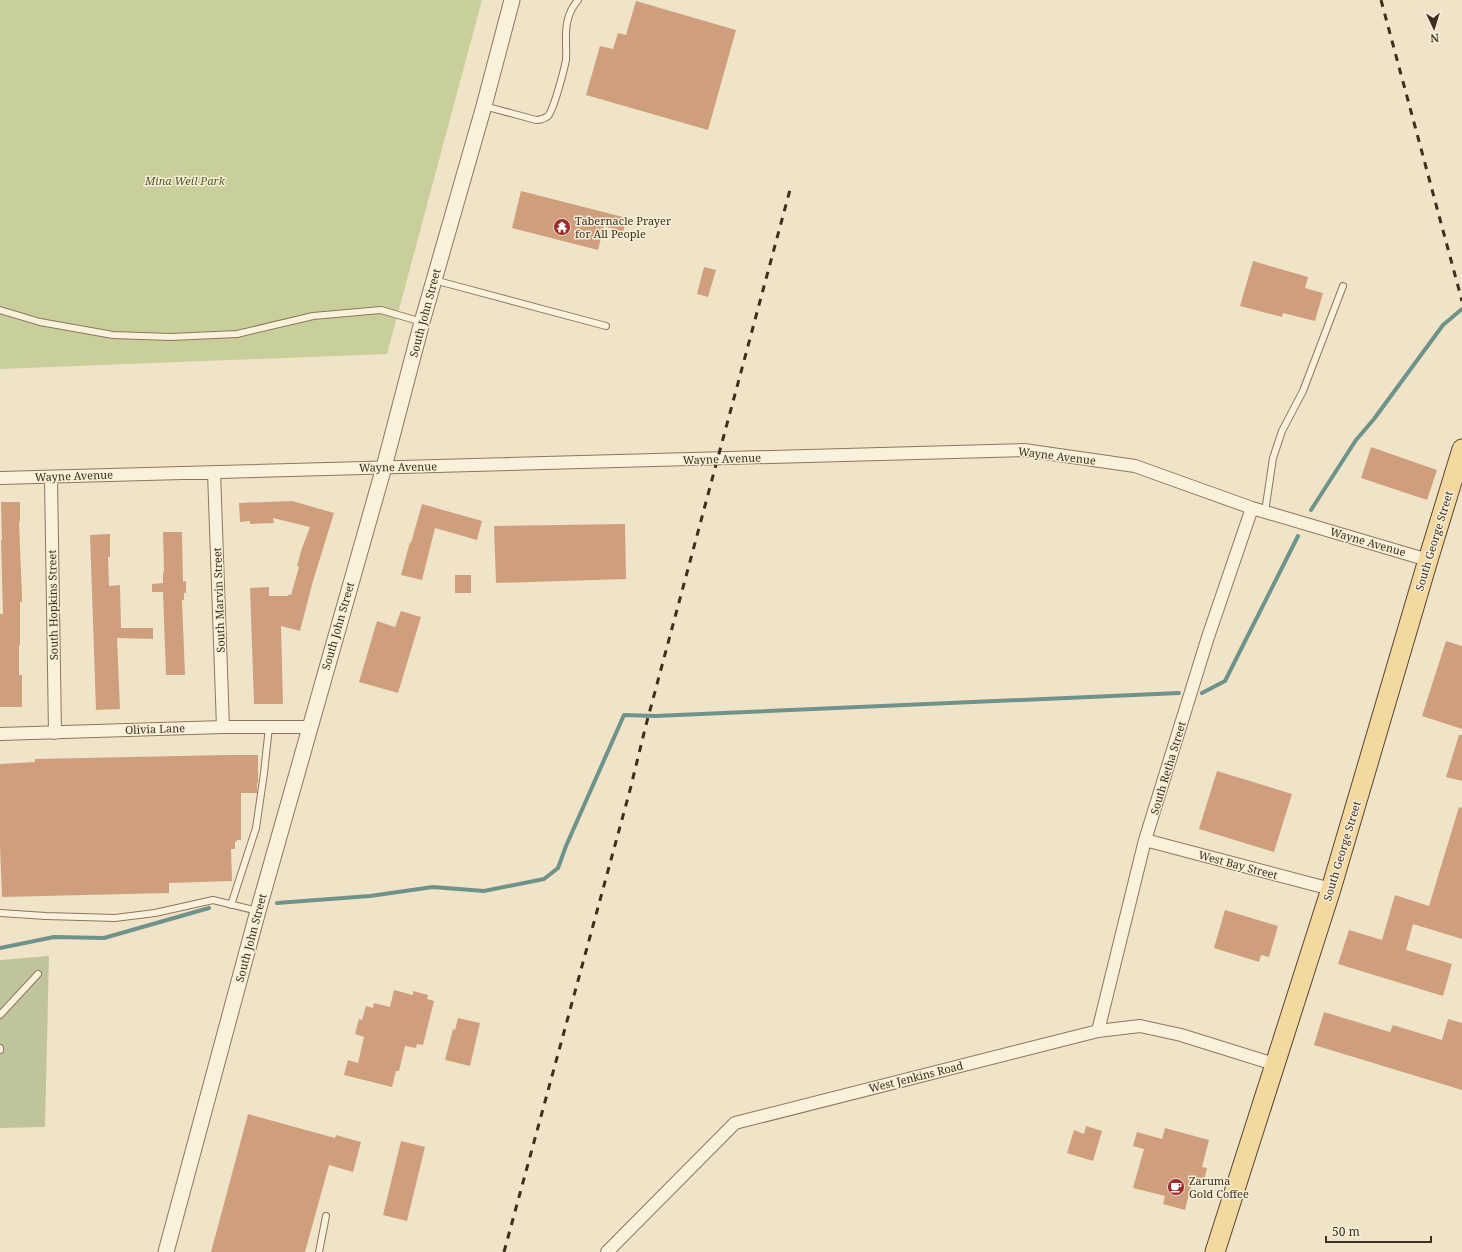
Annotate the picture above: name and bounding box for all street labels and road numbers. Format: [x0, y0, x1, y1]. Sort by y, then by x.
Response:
street label: South John Street [406, 267, 444, 359]
street label: Wayne Avenue [1017, 443, 1097, 468]
street label: Wayne Avenue [683, 450, 761, 467]
street label: Wayne Avenue [359, 458, 437, 475]
street label: Wayne Avenue [35, 467, 113, 484]
street label: South George Street [1411, 489, 1456, 593]
street label: Wayne Avenue [1329, 524, 1408, 560]
street label: South Marvin Street [209, 547, 228, 653]
street label: South Hopkins Street [44, 550, 61, 660]
street label: South John Street [318, 580, 357, 672]
street label: South Retha Street [1146, 719, 1189, 816]
street label: Olivia Lane [125, 720, 185, 737]
street label: South George Street [1319, 799, 1364, 903]
street label: West Bay Street [1197, 847, 1279, 882]
street label: South John Street [232, 892, 270, 984]
street label: West Jenkins Road [867, 1057, 965, 1095]

